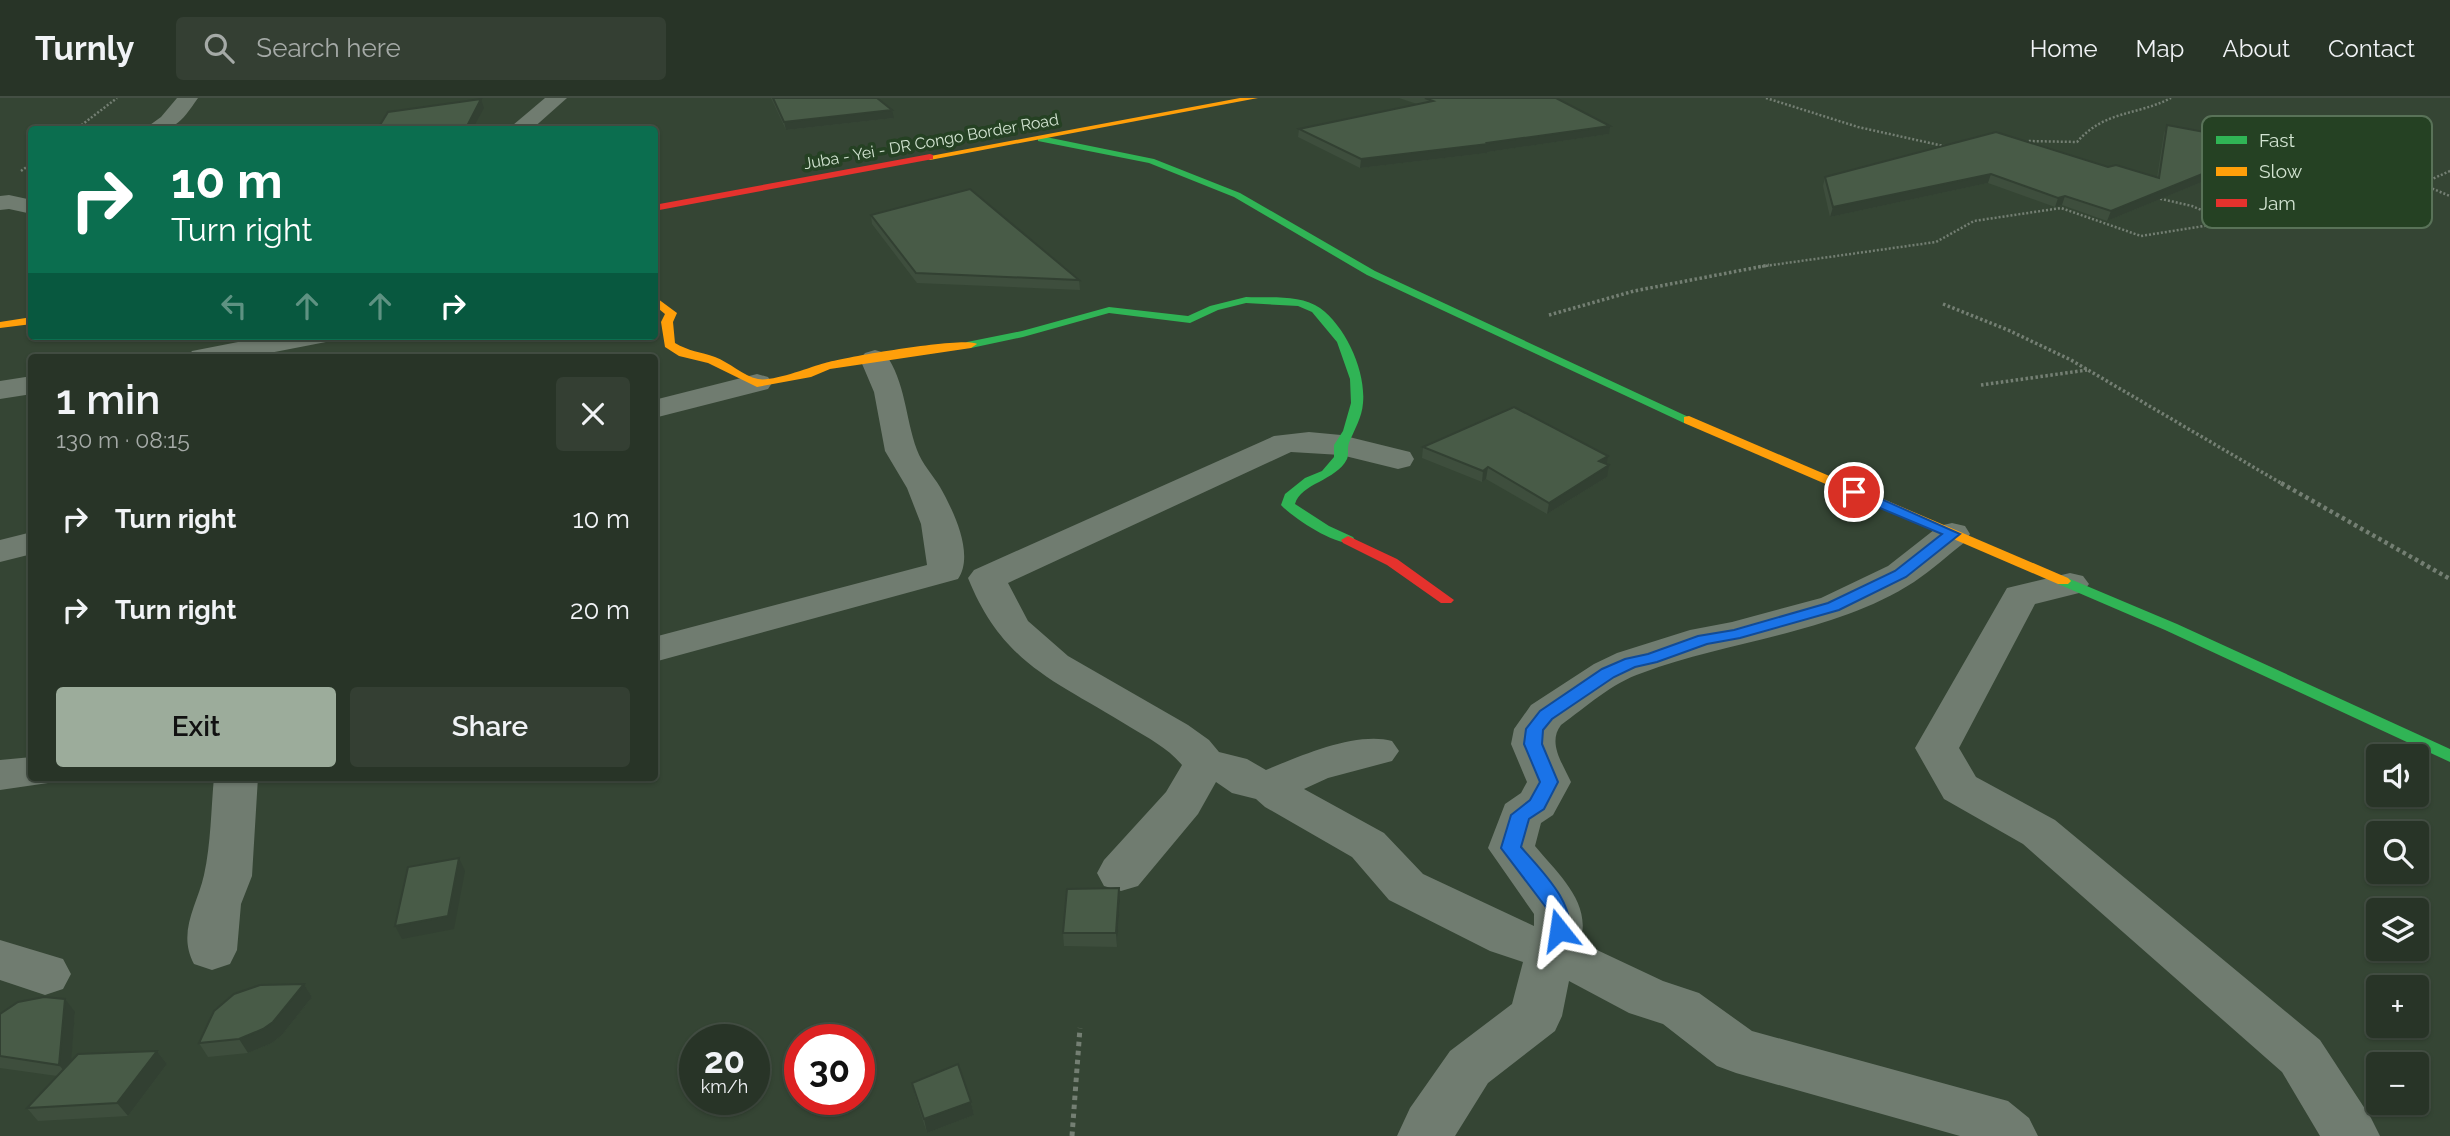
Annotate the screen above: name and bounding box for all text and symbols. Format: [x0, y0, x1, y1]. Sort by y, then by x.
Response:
search box [176, 17, 666, 80]
text: Turnly [35, 29, 134, 68]
icon: search [200, 29, 238, 67]
text: Search here [256, 33, 401, 63]
text: Home [2030, 34, 2098, 63]
text: Map [2136, 34, 2184, 63]
text: About [2222, 34, 2290, 63]
text: Contact [2328, 34, 2415, 63]
street label: Juba - Yei - DR Congo Border Road [802, 110, 1060, 173]
legend [2202, 116, 2432, 228]
text: Fast [2259, 129, 2295, 151]
text: 10 m [171, 152, 283, 209]
icon: right [56, 154, 147, 245]
text: Slow [2259, 160, 2303, 182]
text: Jam [2259, 192, 2296, 214]
text: Turn right [171, 211, 312, 248]
icon: left [215, 287, 253, 325]
icon: ahead [288, 287, 326, 325]
icon: ahead [361, 287, 399, 325]
icon: right [434, 287, 472, 325]
text: 1 min [56, 375, 160, 424]
button: close [556, 377, 630, 451]
text: 130 m · 08:15 [56, 426, 190, 453]
pin [1824, 462, 1884, 522]
icon: arrive [1835, 473, 1873, 511]
icon: right [56, 500, 94, 538]
text: Turn right [115, 504, 236, 534]
text: 10 m [572, 504, 630, 534]
icon: right [56, 591, 94, 629]
text: Turn right [115, 595, 236, 625]
text: 20 m [570, 595, 630, 625]
button: Exit [56, 687, 336, 767]
button: Share [350, 687, 630, 767]
map controls [2366, 744, 2429, 1115]
button: sound [2366, 744, 2429, 807]
button: search [2366, 821, 2429, 884]
position arrow [1522, 893, 1596, 967]
button: layers [2366, 898, 2429, 961]
button: + [2366, 975, 2429, 1038]
speed limit sign: 30 [784, 1024, 875, 1115]
text: 20 [704, 1040, 745, 1081]
button: − [2366, 1052, 2429, 1115]
text: km/h [701, 1076, 748, 1097]

